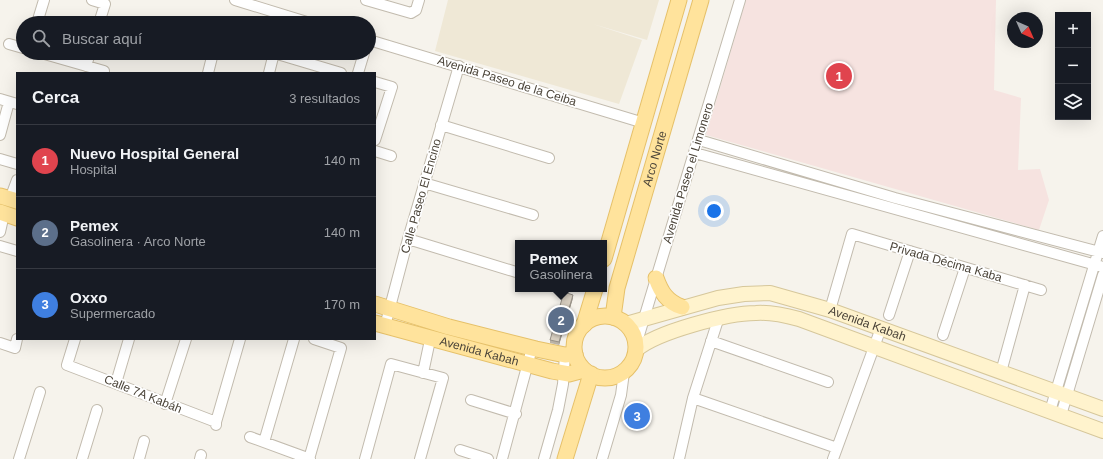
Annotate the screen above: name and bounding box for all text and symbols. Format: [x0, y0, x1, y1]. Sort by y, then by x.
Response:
north arrow [1007, 12, 1043, 48]
map controls [1055, 12, 1091, 120]
button: + [1055, 12, 1091, 48]
search box [16, 16, 376, 60]
icon: search [30, 27, 52, 49]
text: Buscar aquí [62, 30, 142, 47]
button: − [1055, 48, 1091, 84]
street label: Avenida Paseo de la Ceiba [436, 53, 578, 109]
pin: 1 [826, 61, 852, 91]
button: layers [1055, 84, 1091, 120]
text: Cerca [32, 88, 79, 107]
text: 3 resultados [289, 91, 360, 106]
street label: Avenida Paseo el Limonero [660, 101, 716, 245]
street label: Arco Norte [640, 129, 670, 188]
street label: Calle Paseo El Encino [398, 137, 444, 255]
text: Nuevo Hospital General [70, 145, 239, 162]
text: 1 [41, 153, 49, 168]
text: 140 m [324, 153, 360, 168]
text: Hospital [70, 162, 117, 177]
your location [704, 201, 724, 221]
text: Pemex [70, 217, 118, 234]
text: 2 [41, 225, 49, 240]
text: 140 m [324, 225, 360, 240]
text: Gasolinera · Arco Norte [70, 234, 206, 249]
street label: Privada Décima Kaba [888, 239, 1004, 285]
popup [515, 240, 607, 292]
text: Pemex [530, 250, 578, 267]
text: Gasolinera [530, 267, 592, 282]
text: Oxxo [70, 289, 108, 306]
text: 3 [41, 297, 49, 312]
text: 170 m [324, 297, 360, 312]
street label: Avenida Kabah [827, 303, 908, 344]
pin: 2 [548, 305, 574, 335]
text: Supermercado [70, 306, 155, 321]
street label: Avenida Kabah [438, 334, 520, 369]
street label: Calle 7A Kabáh [102, 372, 184, 416]
pin: 3 [624, 401, 650, 431]

